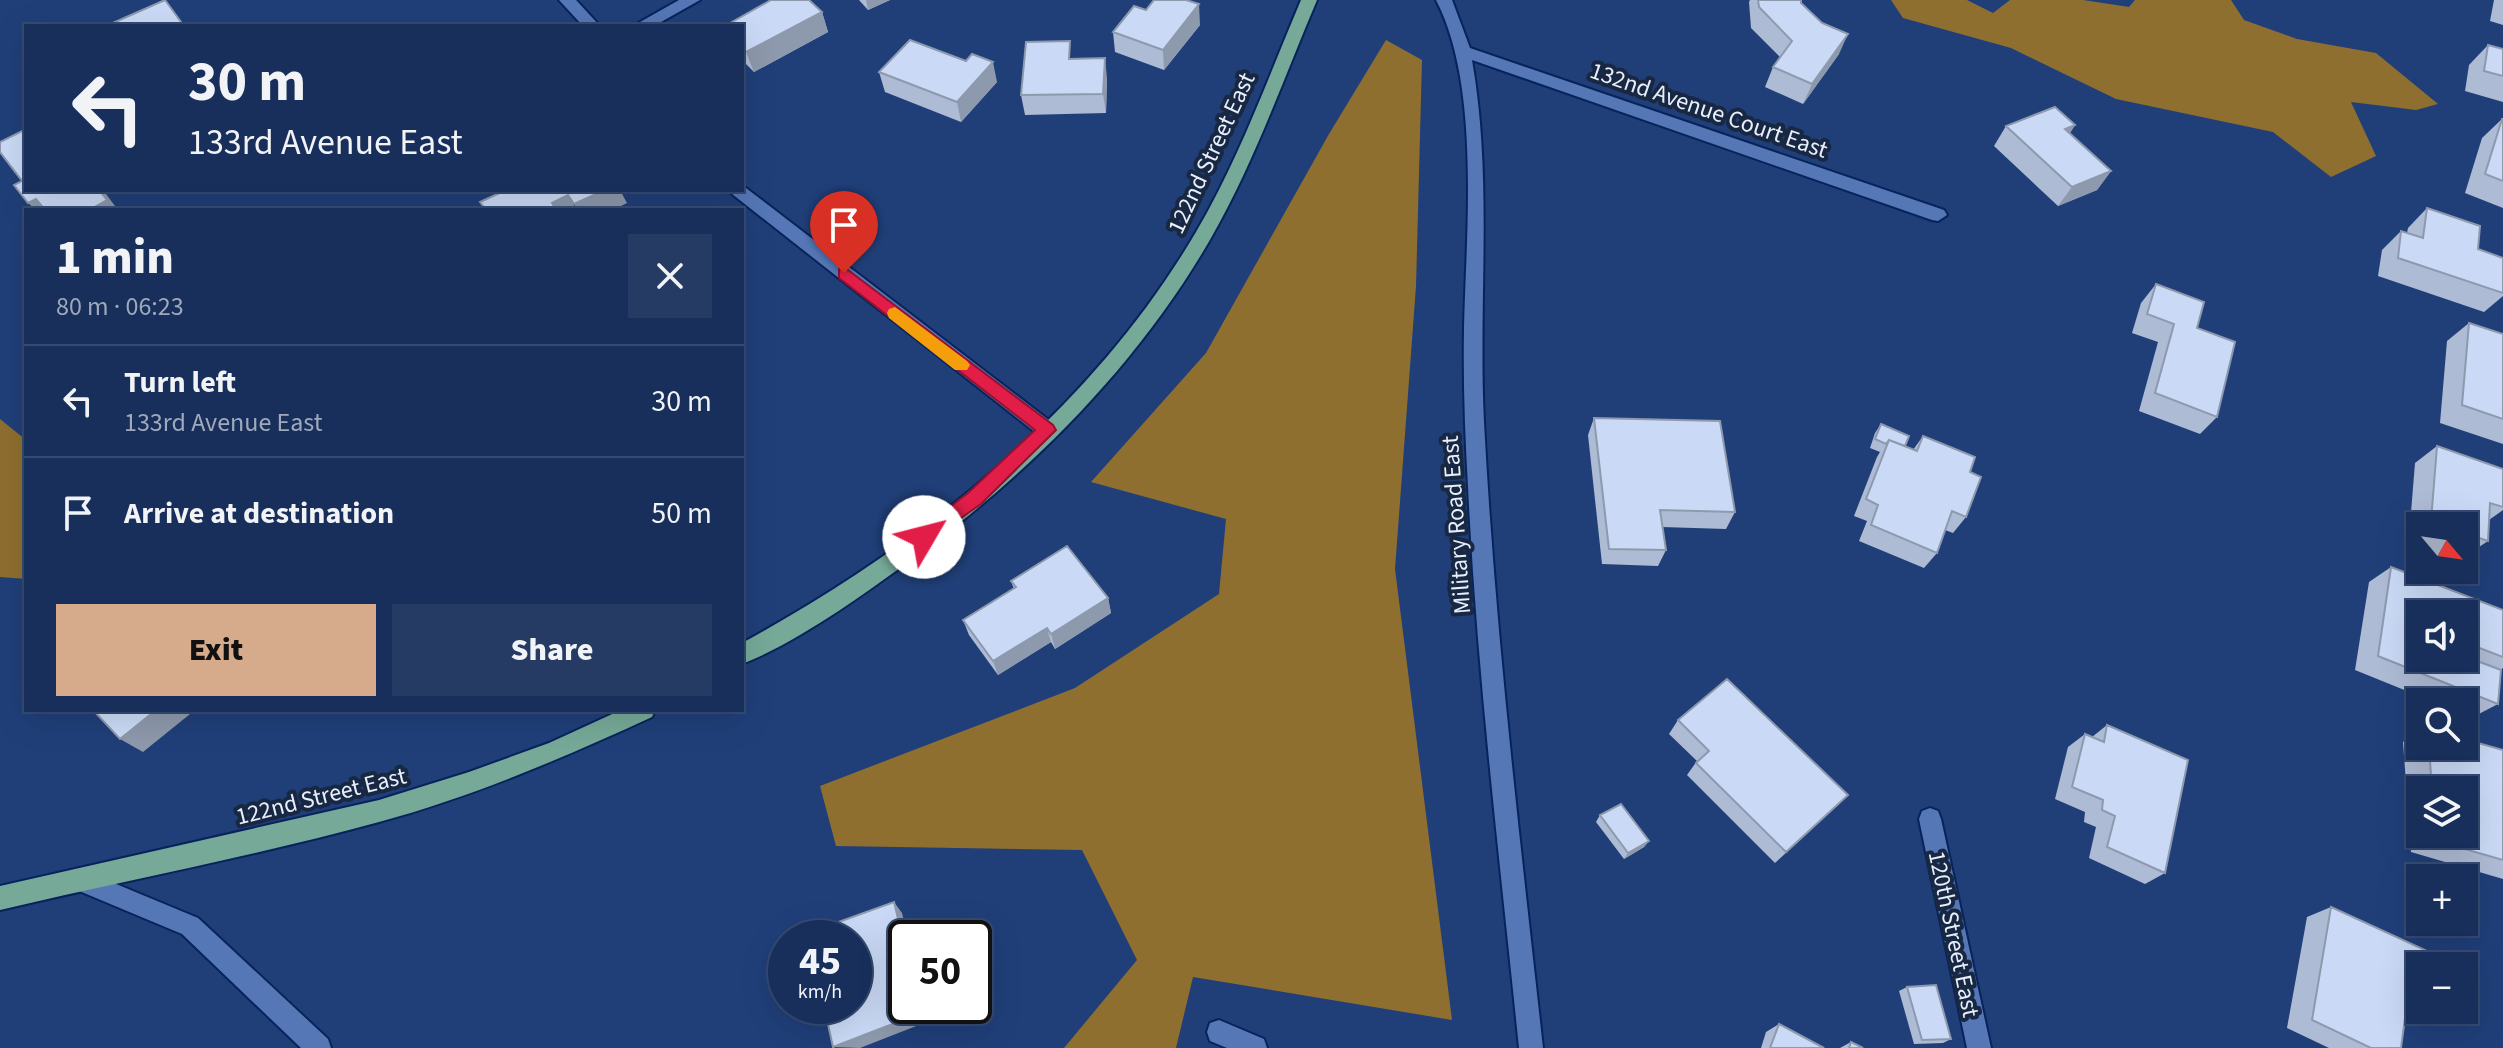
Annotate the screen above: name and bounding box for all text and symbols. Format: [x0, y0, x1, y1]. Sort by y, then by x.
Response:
text: 30 m [188, 43, 306, 122]
street label: 132nd Avenue Court East [1585, 53, 1832, 168]
icon: left [56, 56, 160, 160]
street label: 122nd Street East [1159, 67, 1264, 240]
text: 133rd Avenue East [188, 117, 463, 168]
pin [810, 191, 878, 273]
icon: arrive [822, 203, 866, 247]
text: 1 min [56, 224, 174, 292]
button: close [628, 234, 712, 318]
text: 80 m · 06:23 [56, 288, 184, 325]
text: Turn left [124, 361, 236, 404]
icon: left [56, 379, 100, 423]
text: 30 m [651, 380, 712, 423]
text: 133rd Avenue East [124, 404, 322, 441]
street label: Military Road East [1433, 435, 1480, 615]
icon: arrive [56, 491, 100, 535]
text: Arrive at destination [124, 492, 394, 535]
text: 50 m [651, 492, 712, 535]
position arrow [882, 495, 966, 579]
north arrow [2406, 512, 2478, 584]
map controls [2406, 512, 2478, 1024]
button: sound [2406, 600, 2478, 672]
button: Exit [56, 604, 376, 696]
button: Share [392, 604, 712, 696]
button: search [2406, 688, 2478, 760]
street label: 122nd Street East [232, 758, 410, 835]
button: layers [2406, 776, 2478, 848]
street label: 120th Street East [1919, 848, 1988, 1020]
button: + [2406, 864, 2478, 936]
speed limit sign: 50 [888, 920, 992, 1024]
text: 45 [799, 933, 841, 990]
button: − [2406, 952, 2478, 1024]
text: km/h [798, 978, 842, 1006]

